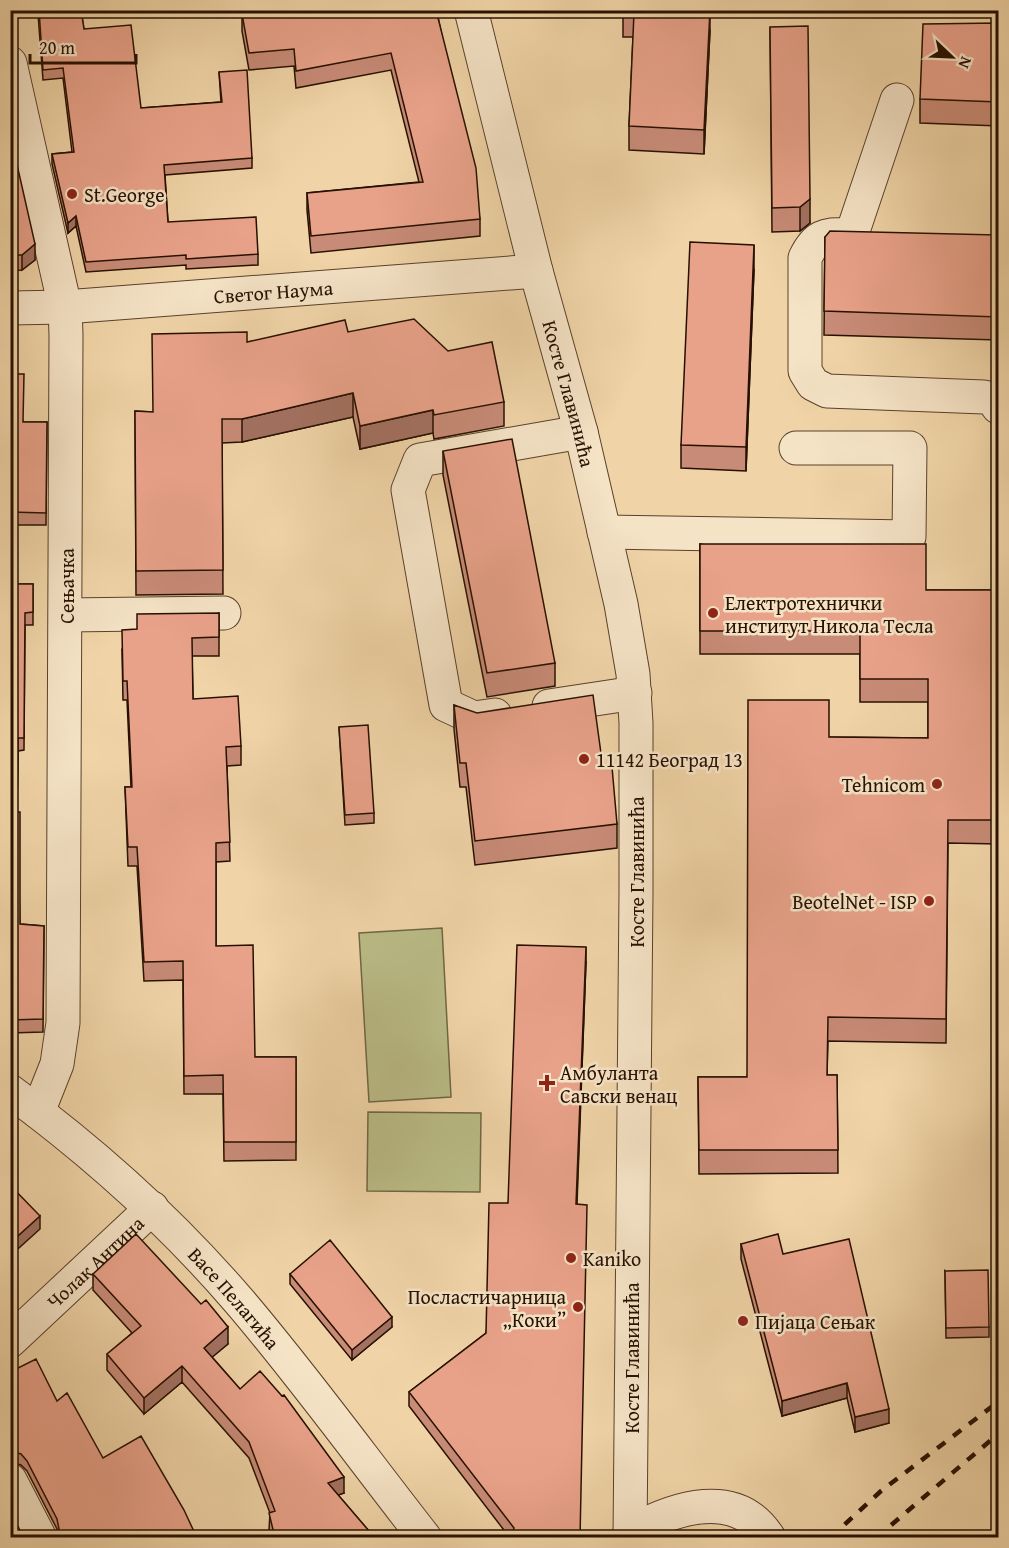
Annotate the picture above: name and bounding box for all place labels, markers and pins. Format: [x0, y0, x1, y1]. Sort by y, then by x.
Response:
place label: St.George [84, 180, 165, 209]
marker: St.George [65, 187, 79, 201]
place label: Електротехнички институт Никола Тесла [725, 588, 934, 640]
marker: Електротехнички институт Никола Тесла [706, 606, 720, 620]
place label: 11142 Београд 13 [596, 745, 743, 774]
marker: 11142 Београд 13 [577, 752, 591, 766]
place label: Tehnicom [842, 770, 926, 799]
marker: Tehnicom [930, 777, 944, 791]
place label: BeotelNet - ISP [792, 887, 917, 916]
marker: BeotelNet - ISP [922, 894, 936, 908]
place label: Амбуланта Савски венац [560, 1058, 678, 1110]
marker: Амбуланта Савски венац [538, 1074, 556, 1092]
place label: Kaniko [583, 1244, 641, 1273]
marker: Kaniko [564, 1251, 578, 1265]
place label: Посластичарница „Коки” [408, 1282, 566, 1334]
marker: Посластичарница „Коки” [571, 1300, 585, 1314]
place label: Пијаца Сењак [755, 1307, 876, 1336]
marker: Пијаца Сењак [736, 1314, 750, 1328]

